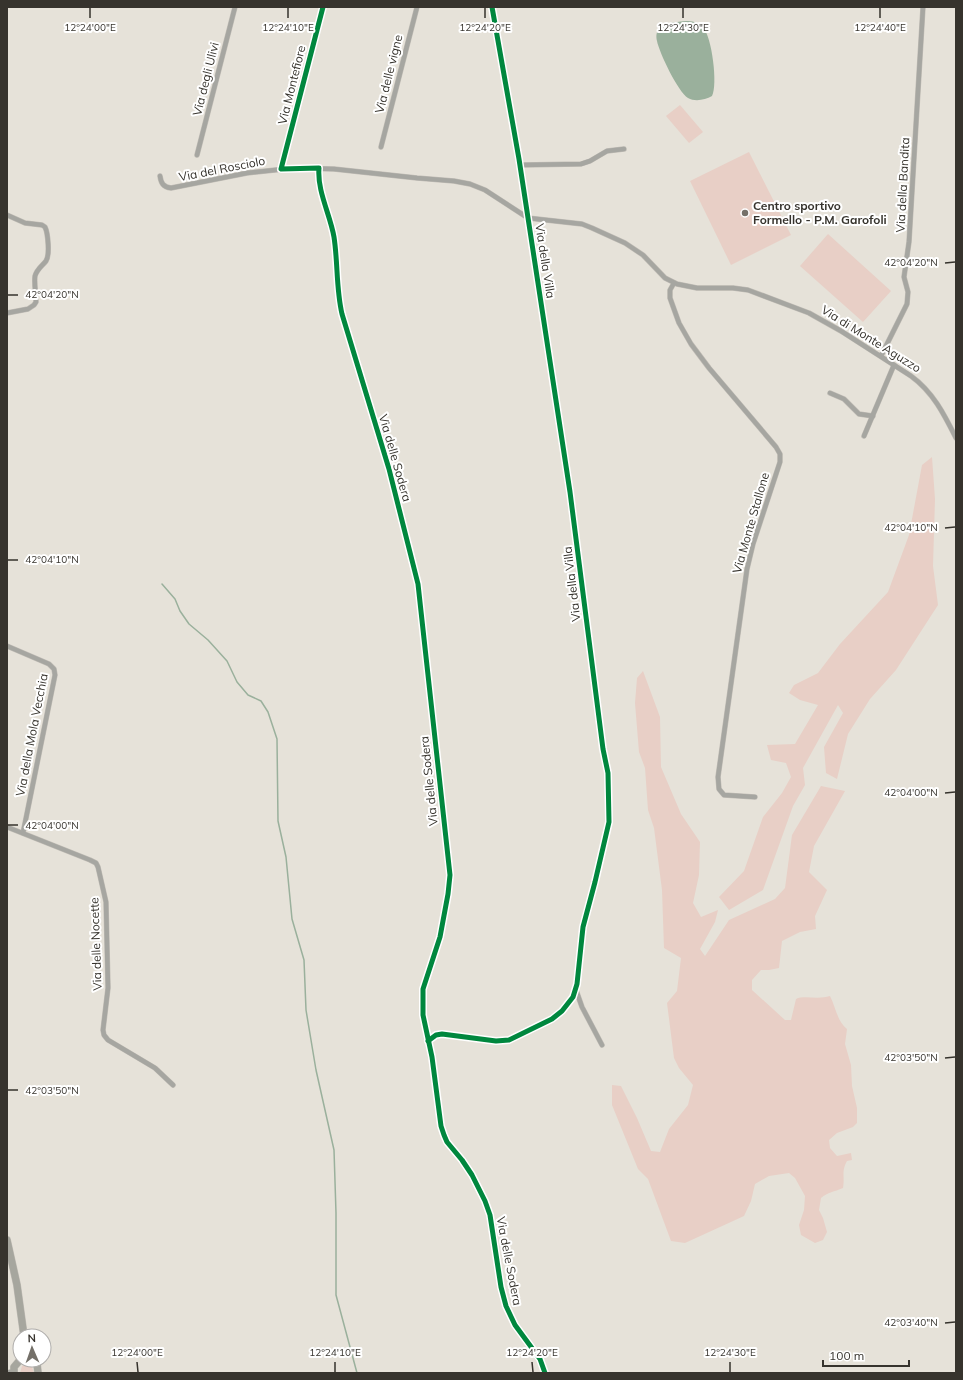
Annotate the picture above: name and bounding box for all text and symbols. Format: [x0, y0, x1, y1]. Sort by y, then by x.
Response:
text: 12°24'00"E [64, 21, 116, 34]
text: 12°24'10"E [262, 21, 314, 34]
text: 12°24'20"E [459, 21, 511, 34]
text: 12°24'30"E [657, 21, 709, 34]
text: 12°24'40"E [854, 21, 906, 34]
street label: Via delle vigne [371, 33, 406, 115]
street label: Via degli Ulivi [189, 41, 222, 117]
street label: Via Montefiore [274, 44, 309, 126]
street label: Via della Bandita [893, 137, 912, 233]
street label: Via del Rosciolo [177, 153, 266, 184]
place label: Centro sportivo Formello - P.M. Garofoli [753, 198, 887, 227]
marker: Centro sportivo Formello - P.M. Garofoli [740, 208, 750, 218]
street label: Via della Villa [532, 222, 559, 299]
text: 42°04'20"N [884, 256, 938, 269]
text: 42°04'20"N [25, 288, 79, 301]
street label: Via di Monte Aguzzo [819, 302, 924, 375]
street label: Via delle Sodera [376, 412, 415, 503]
street label: Via Monte Stallone [729, 471, 772, 575]
text: 42°04'10"N [884, 521, 938, 534]
street label: Via della Villa [559, 546, 584, 622]
text: 42°04'10"N [25, 553, 79, 566]
street label: Via della Mola Vecchia [12, 672, 51, 798]
street label: Via delle Sodera [416, 735, 441, 827]
text: 42°04'00"N [884, 786, 938, 799]
text: 42°04'00"N [25, 819, 79, 832]
street label: Via delle Nocette [86, 897, 105, 991]
text: 42°03'50"N [884, 1051, 938, 1064]
text: 42°03'50"N [25, 1084, 79, 1097]
street label: Via delle Sodera [494, 1215, 525, 1307]
text: 42°03'40"N [884, 1316, 938, 1329]
north arrow [12, 1328, 52, 1368]
text: N [27, 1331, 36, 1345]
scale bar [823, 1342, 909, 1368]
text: 12°24'00"E [111, 1346, 163, 1359]
text: 12°24'10"E [309, 1346, 361, 1359]
text: 12°24'20"E [506, 1346, 558, 1359]
text: 12°24'30"E [704, 1346, 756, 1359]
text: 100 m [829, 1348, 864, 1363]

